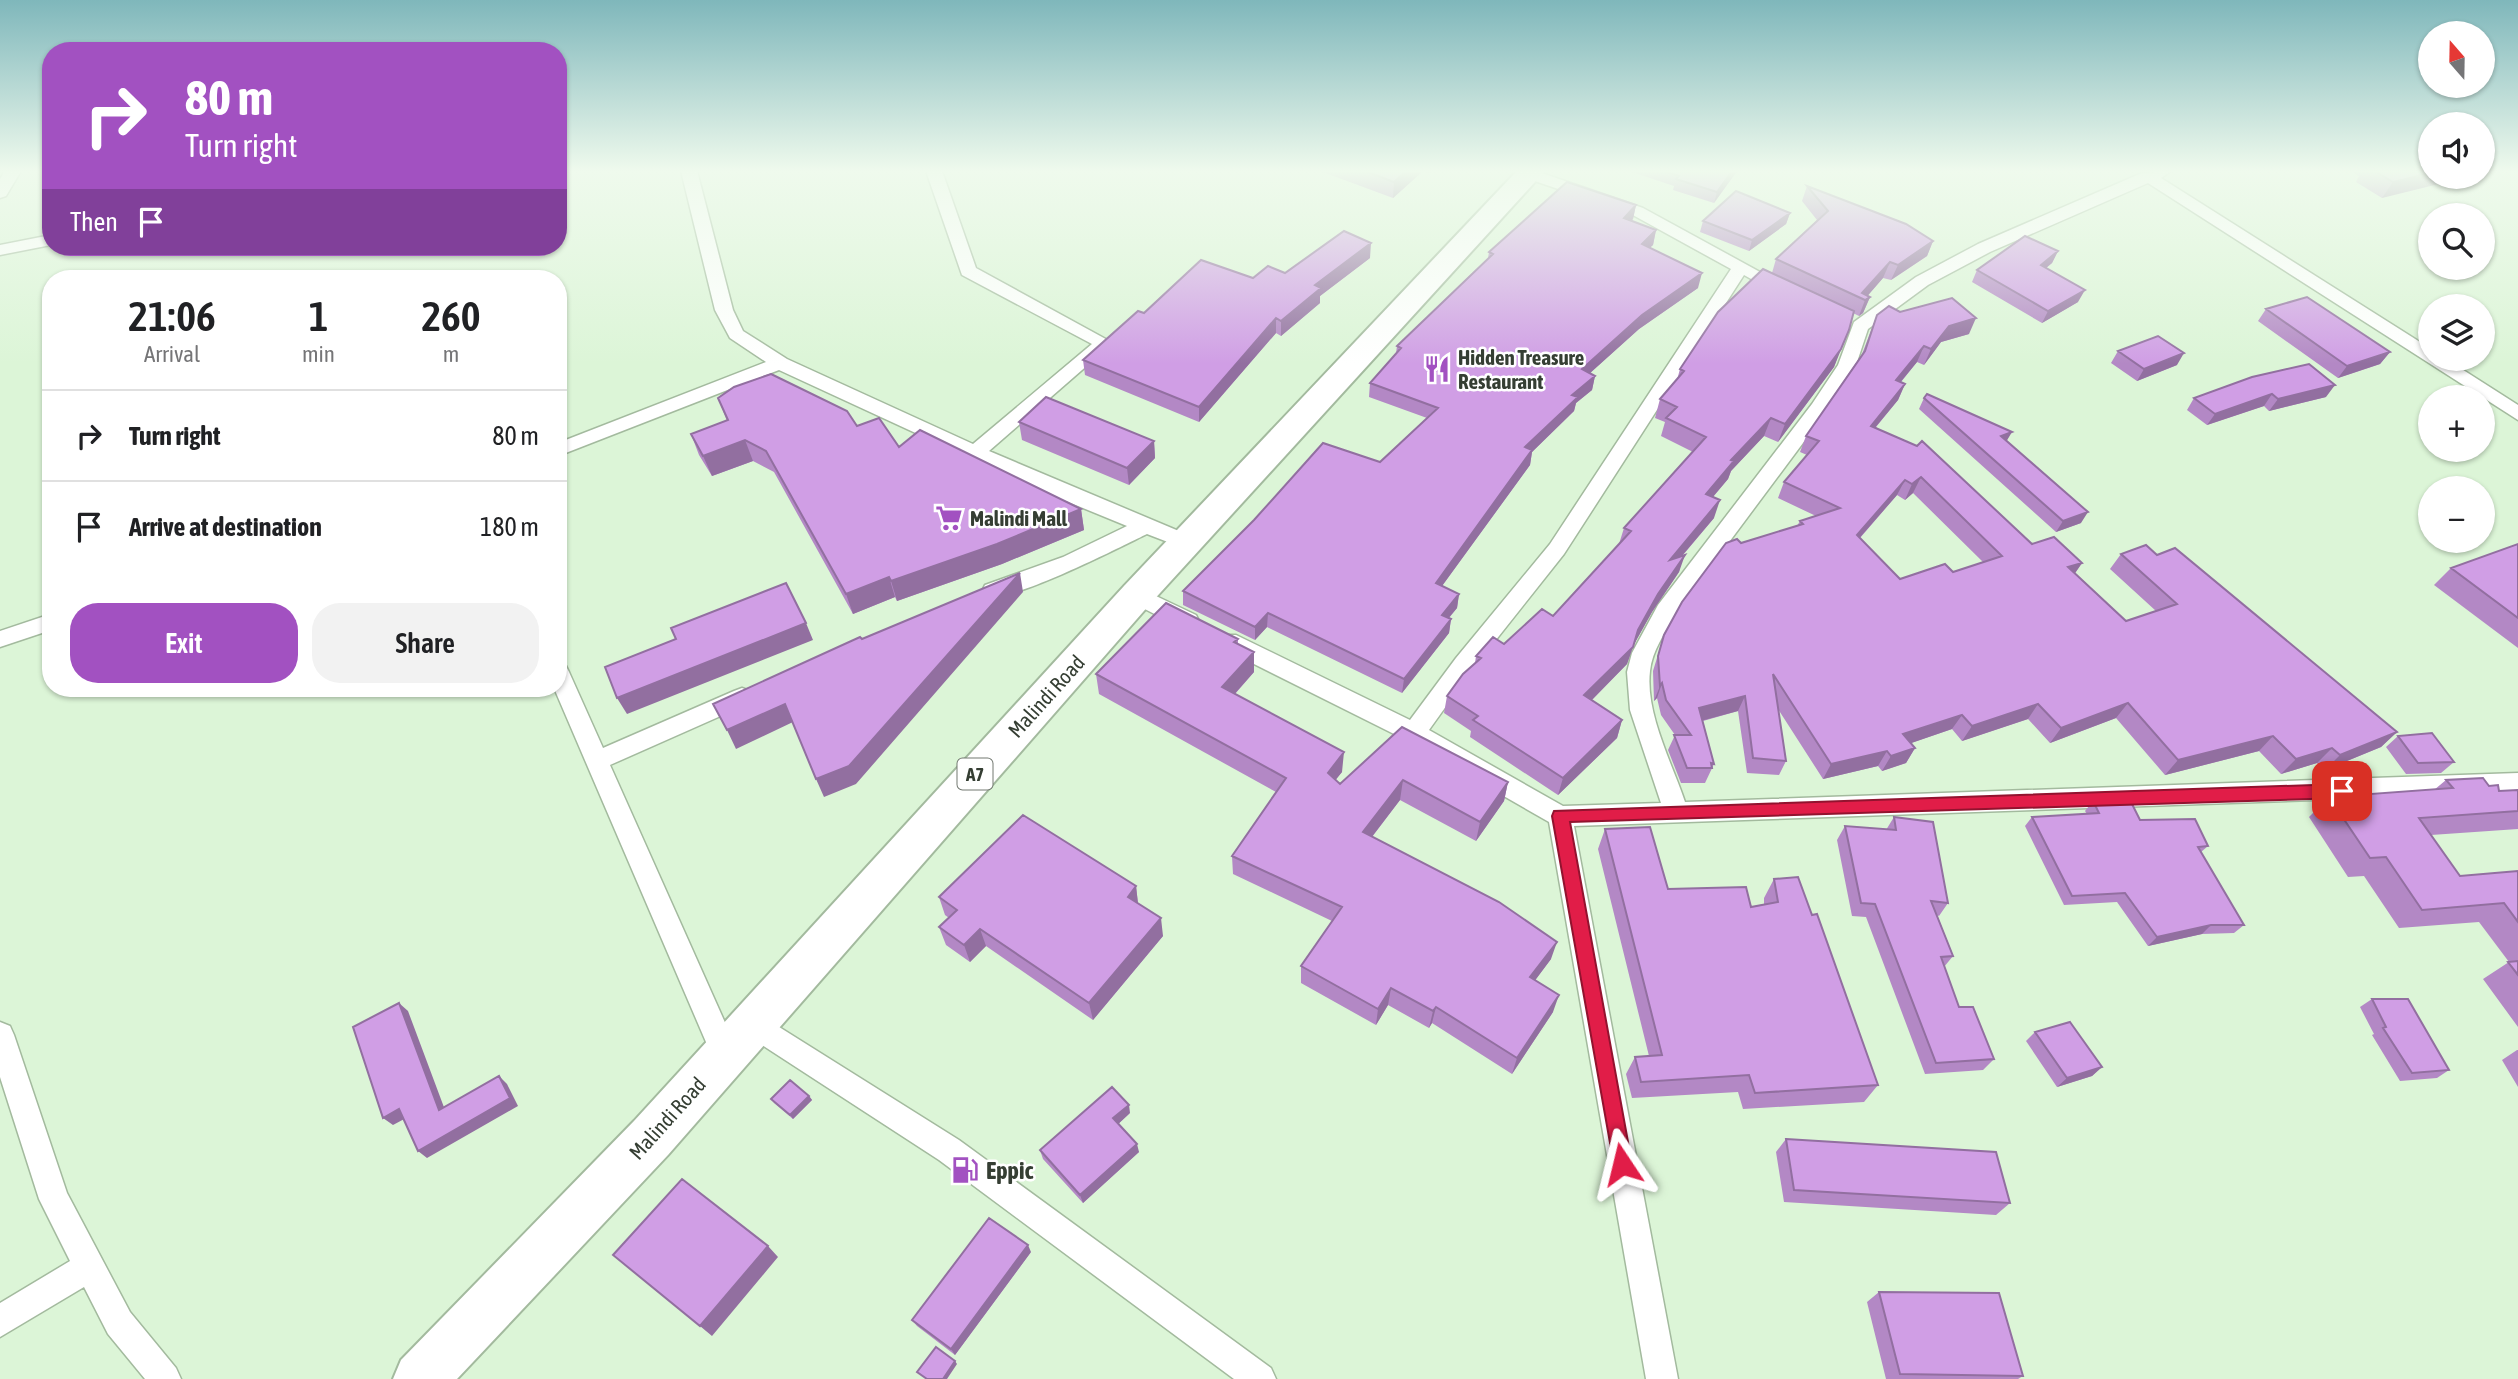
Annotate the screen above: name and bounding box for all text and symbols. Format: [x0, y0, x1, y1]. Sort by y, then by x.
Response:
north arrow [2418, 21, 2496, 98]
map controls [2418, 21, 2495, 553]
text: 80 m [185, 69, 273, 125]
icon: right [70, 70, 161, 161]
button: sound [2418, 112, 2495, 189]
text: Turn right [185, 127, 298, 164]
icon: arrive [132, 203, 170, 241]
button: search [2418, 203, 2495, 280]
text: Then [70, 207, 118, 237]
text: 21:06 [128, 292, 216, 340]
text: 1 [309, 292, 328, 340]
text: 260 [421, 292, 481, 340]
button: layers [2418, 294, 2495, 371]
text: Arrival [144, 341, 200, 367]
text: min [302, 341, 335, 367]
text: m [443, 341, 459, 367]
place label: Hidden Treasure Restaurant [1458, 345, 1584, 393]
restaurant icon: Hidden Treasure Restaurant [1422, 354, 1452, 384]
button: + [2418, 385, 2495, 462]
icon: right [70, 417, 108, 455]
text: Turn right [129, 421, 220, 451]
text: 80 m [492, 421, 539, 451]
button: − [2418, 476, 2495, 553]
supermarket icon: Malindi Mall [934, 503, 964, 533]
place label: Malindi Mall [970, 506, 1067, 530]
icon: arrive [70, 508, 108, 546]
text: Arrive at destination [129, 512, 322, 542]
text: 180 m [480, 512, 539, 542]
button: Exit [70, 603, 298, 683]
button: Share [312, 603, 539, 683]
street label: Malindi Road [1003, 650, 1089, 742]
road number: A7 [958, 758, 992, 790]
pin [2312, 761, 2372, 821]
icon: arrive [2323, 772, 2361, 810]
street label: Malindi Road [624, 1072, 710, 1164]
position arrow [1585, 1127, 1659, 1201]
fuel station icon: Eppic [950, 1155, 980, 1185]
place label: Eppic [986, 1157, 1033, 1184]

